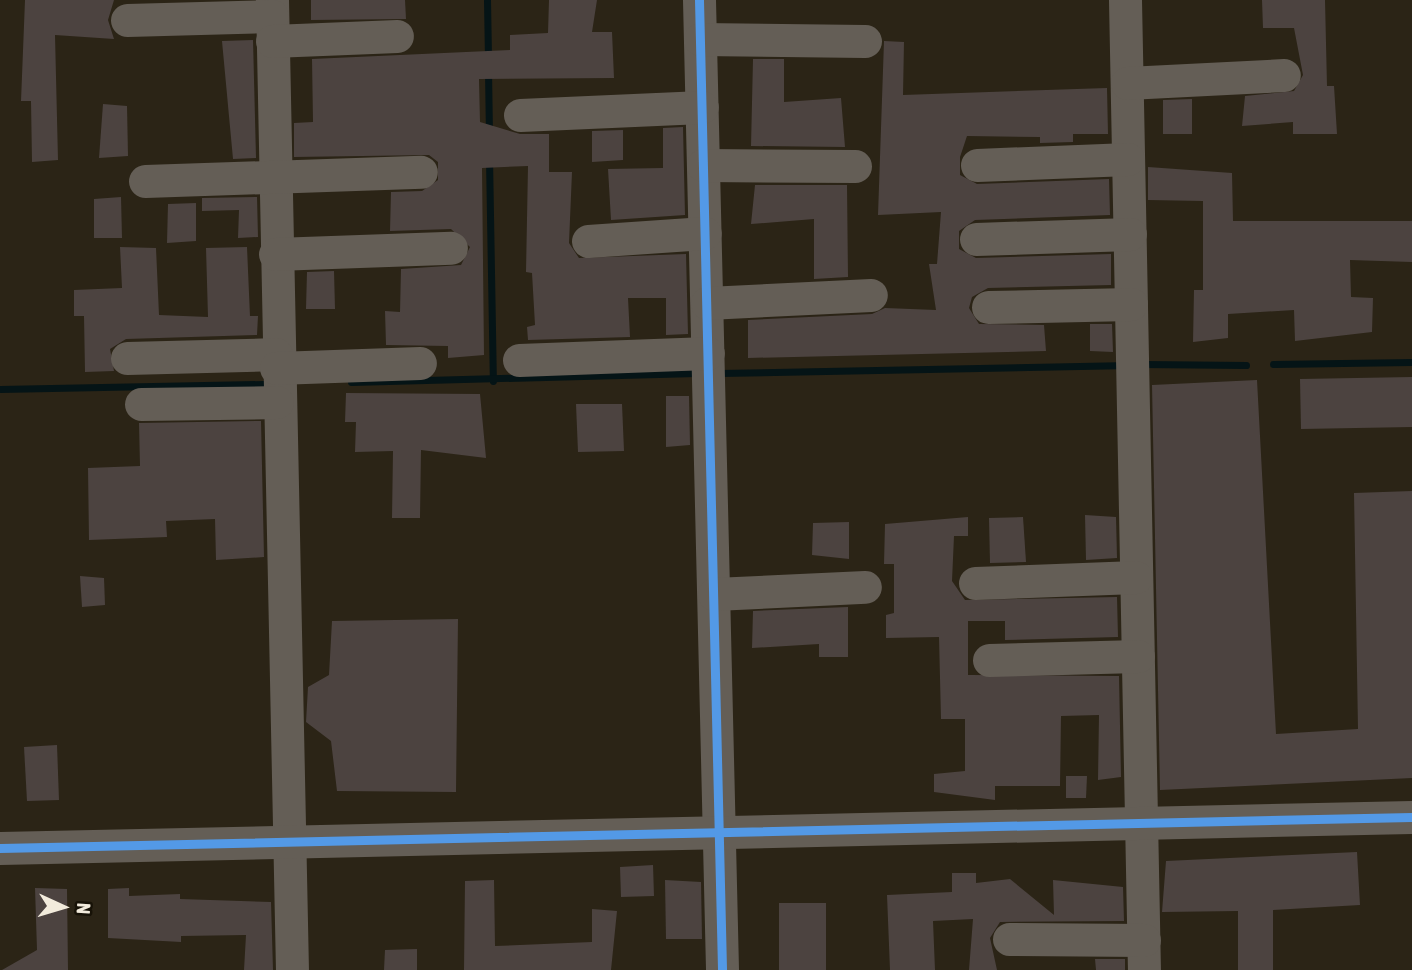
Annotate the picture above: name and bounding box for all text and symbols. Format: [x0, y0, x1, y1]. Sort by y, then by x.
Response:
north arrow [28, 872, 98, 942]
text: N [73, 902, 95, 915]

